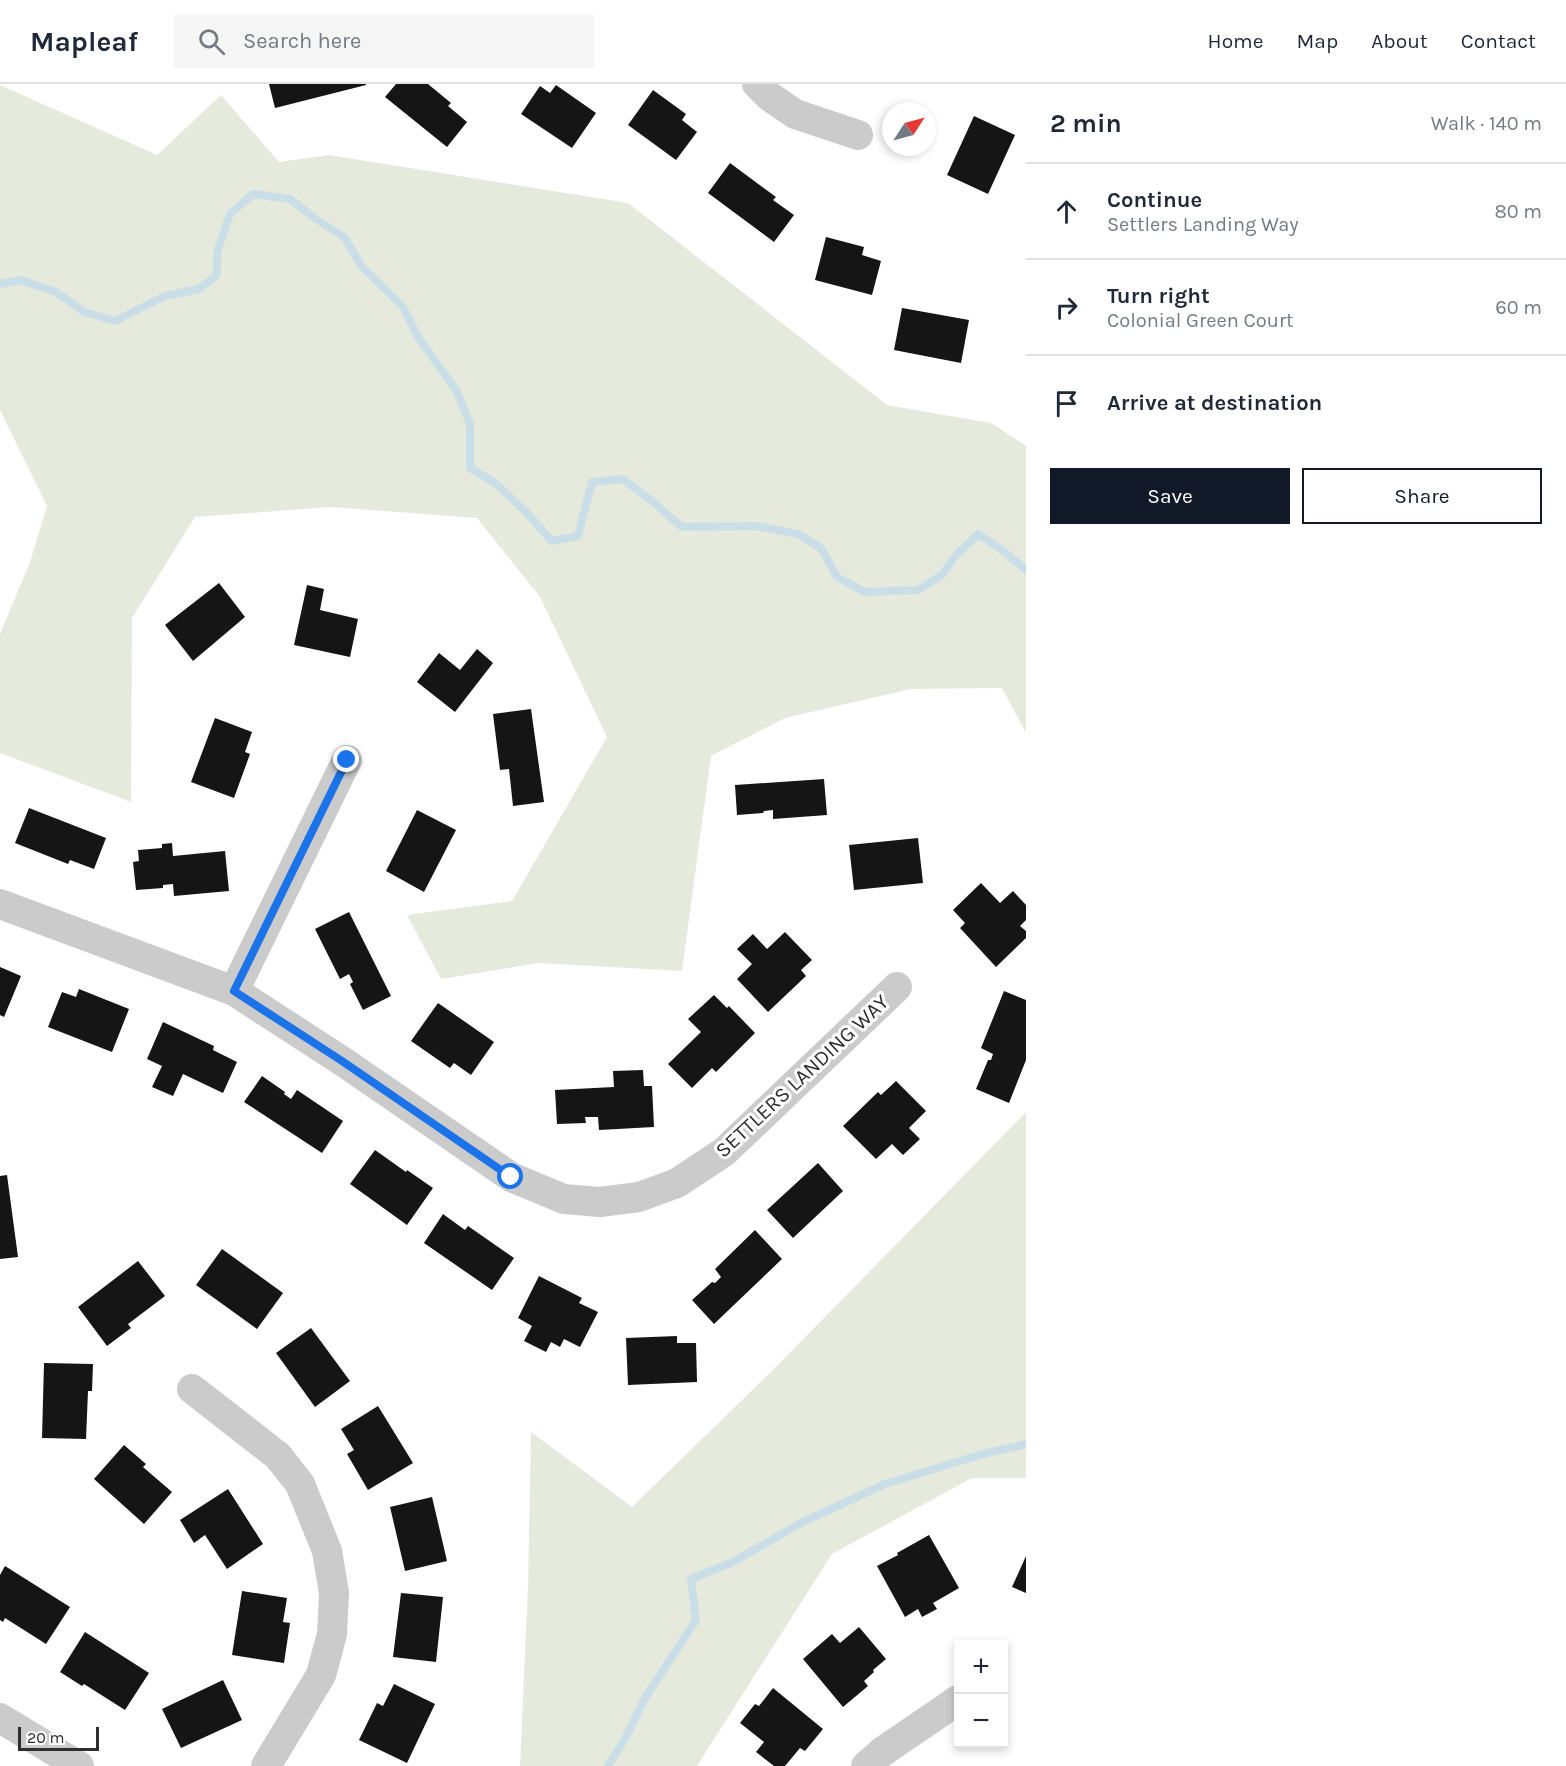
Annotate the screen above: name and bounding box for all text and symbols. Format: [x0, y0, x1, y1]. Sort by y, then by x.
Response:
search box [174, 14, 594, 68]
text: Mapleaf [30, 25, 138, 58]
icon: search [195, 25, 228, 58]
text: Search here [243, 28, 361, 54]
text: Home [1208, 29, 1264, 53]
text: Map [1297, 29, 1338, 53]
text: About [1371, 29, 1428, 53]
text: Contact [1461, 29, 1536, 53]
north arrow [882, 102, 936, 156]
text: 2 min [1050, 108, 1122, 139]
text: Walk · 140 m [1431, 112, 1542, 135]
text: Continue [1107, 187, 1202, 213]
icon: ahead [1050, 195, 1083, 228]
text: 80 m [1494, 200, 1542, 223]
text: Settlers Landing Way [1107, 213, 1299, 236]
text: Turn right [1107, 283, 1210, 309]
icon: right [1050, 291, 1083, 324]
text: 60 m [1495, 296, 1542, 319]
text: Colonial Green Court [1107, 309, 1294, 332]
icon: arrive [1050, 387, 1083, 420]
text: Arrive at destination [1107, 390, 1322, 416]
button: Save [1050, 468, 1290, 524]
button: Share [1302, 468, 1542, 524]
route end [333, 746, 359, 772]
street label: SETTLERS LANDING WAY [711, 989, 894, 1162]
route start [497, 1163, 523, 1189]
map controls [954, 1640, 1008, 1748]
button: + [954, 1640, 1008, 1694]
button: − [954, 1694, 1008, 1748]
scale bar [18, 1724, 99, 1752]
text: 20 m [27, 1728, 65, 1747]

